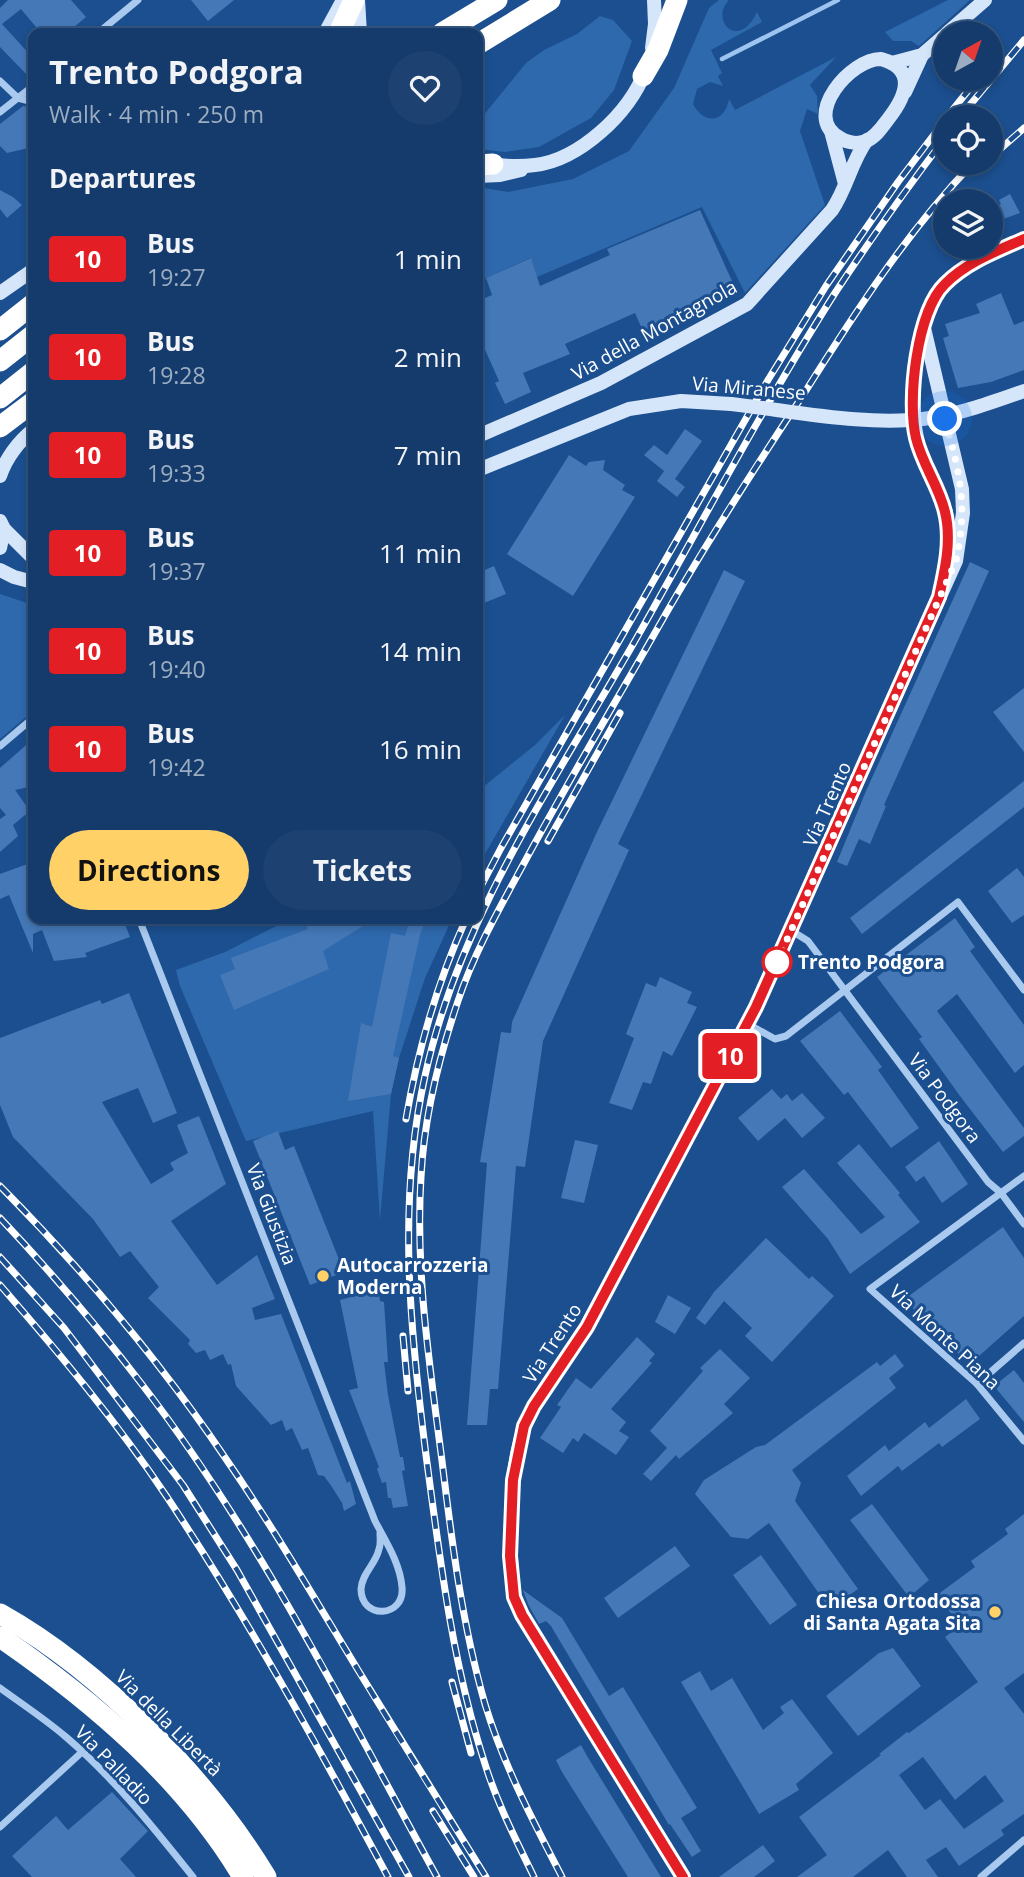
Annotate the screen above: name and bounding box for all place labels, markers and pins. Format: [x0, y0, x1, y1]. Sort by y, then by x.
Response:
marker: Trento Podgora [762, 947, 792, 977]
place label: Trento Podgora [798, 949, 945, 975]
place label: Autocarrozzeria Moderna [337, 1252, 489, 1300]
marker: Autocarrozzeria Moderna [315, 1268, 331, 1284]
place label: Chiesa Ortodossa di Santa Agata Sita [803, 1588, 981, 1636]
marker: Chiesa Ortodossa di Santa Agata Sita [987, 1604, 1003, 1620]

